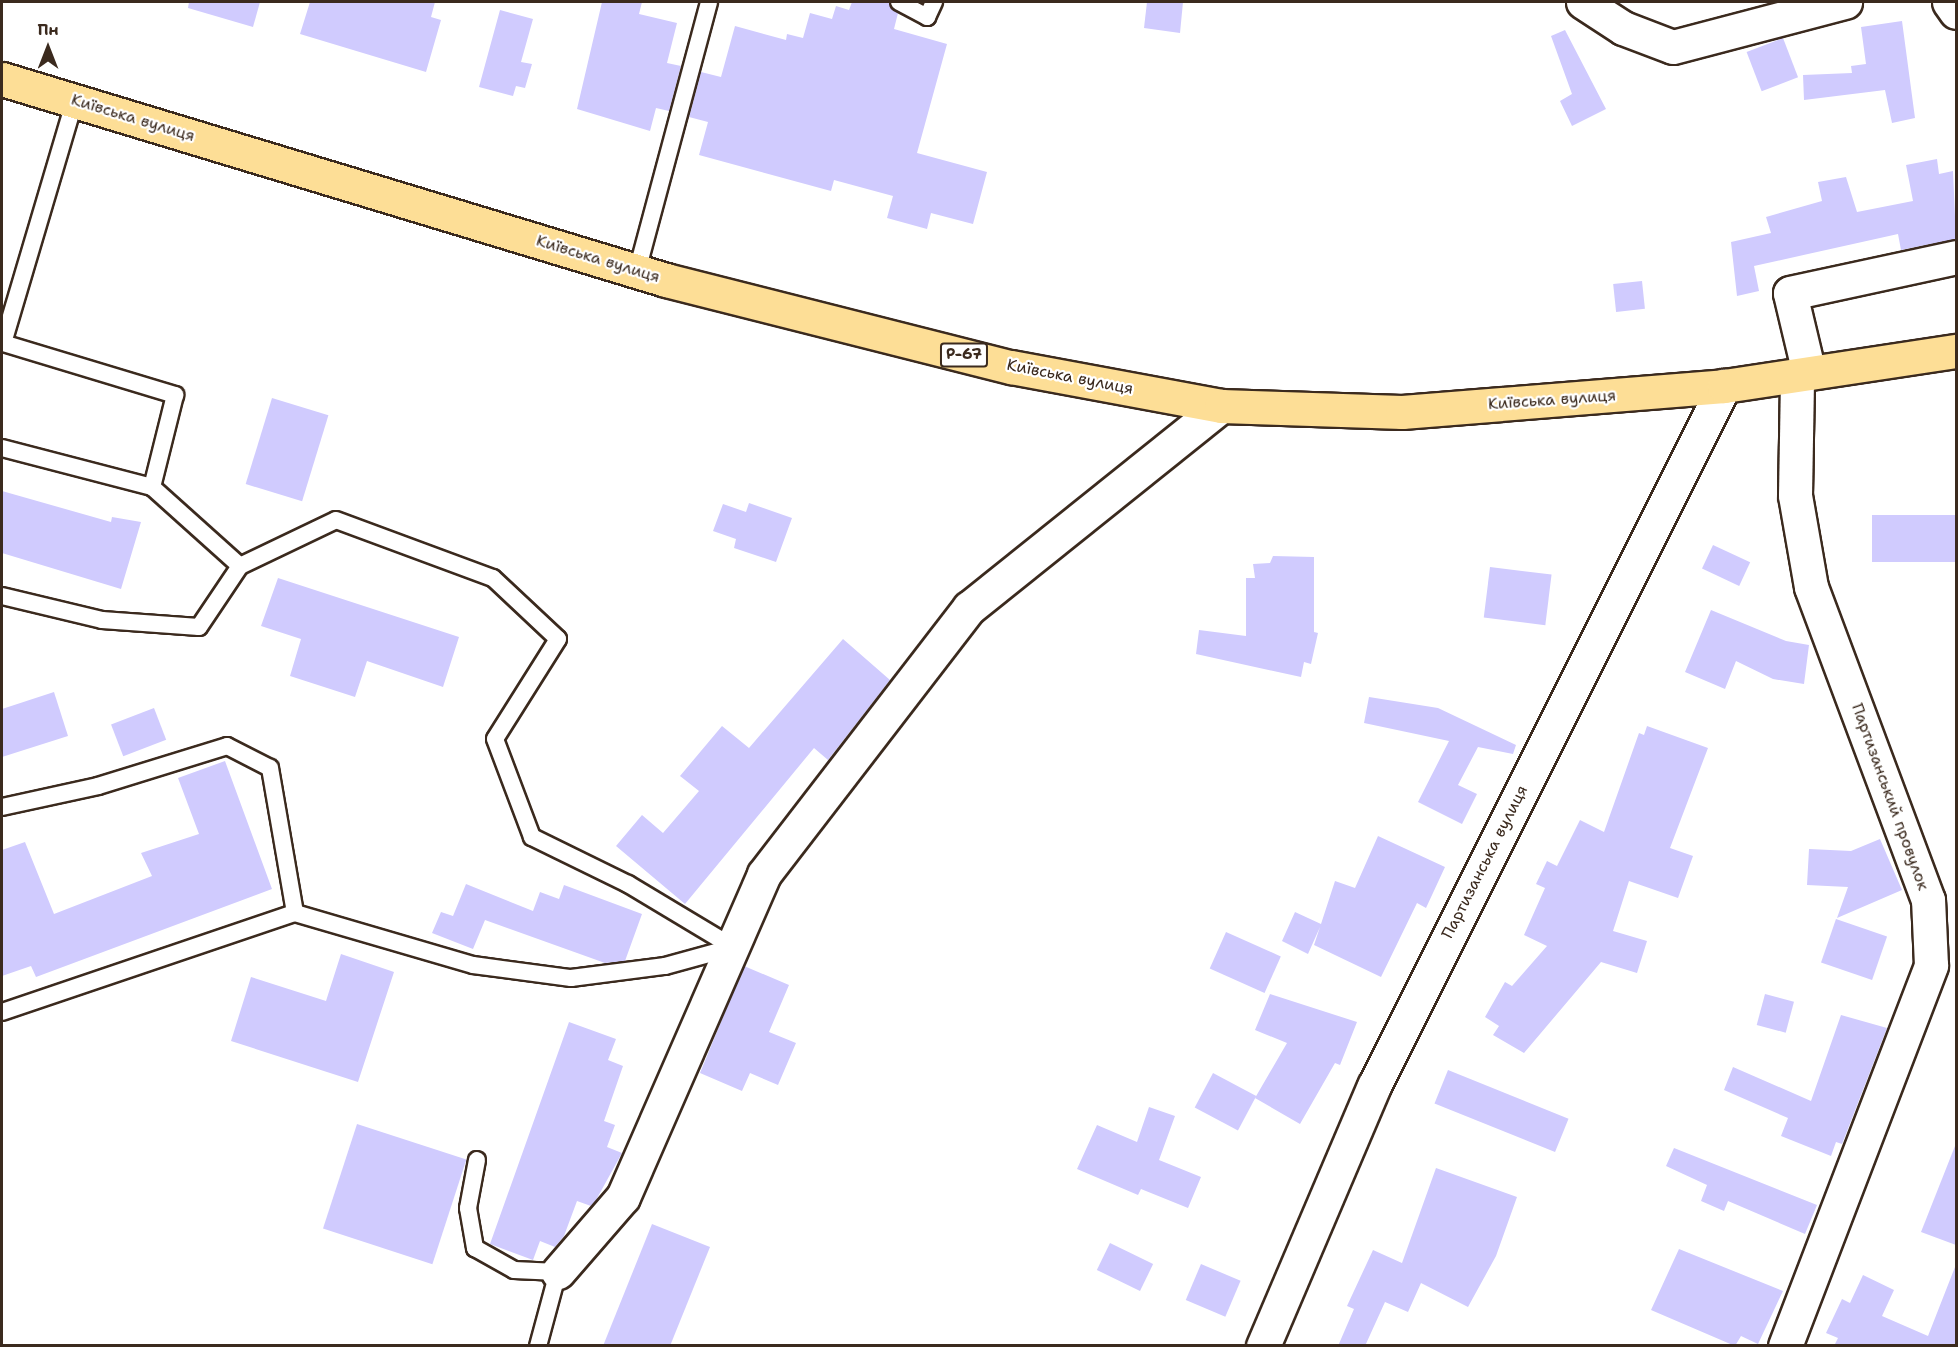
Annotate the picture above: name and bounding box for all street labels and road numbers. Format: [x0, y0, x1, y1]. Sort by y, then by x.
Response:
street label: Київська вулиця [69, 90, 197, 146]
street label: Київська вулиця [534, 231, 662, 287]
road number: Р-67 [938, 343, 990, 367]
street label: Київська вулиця [1005, 355, 1135, 399]
street label: Київська вулиця [1487, 386, 1617, 414]
street label: Партизанський провулок [1847, 701, 1933, 893]
street label: Партизанська вулиця [1438, 782, 1532, 942]

